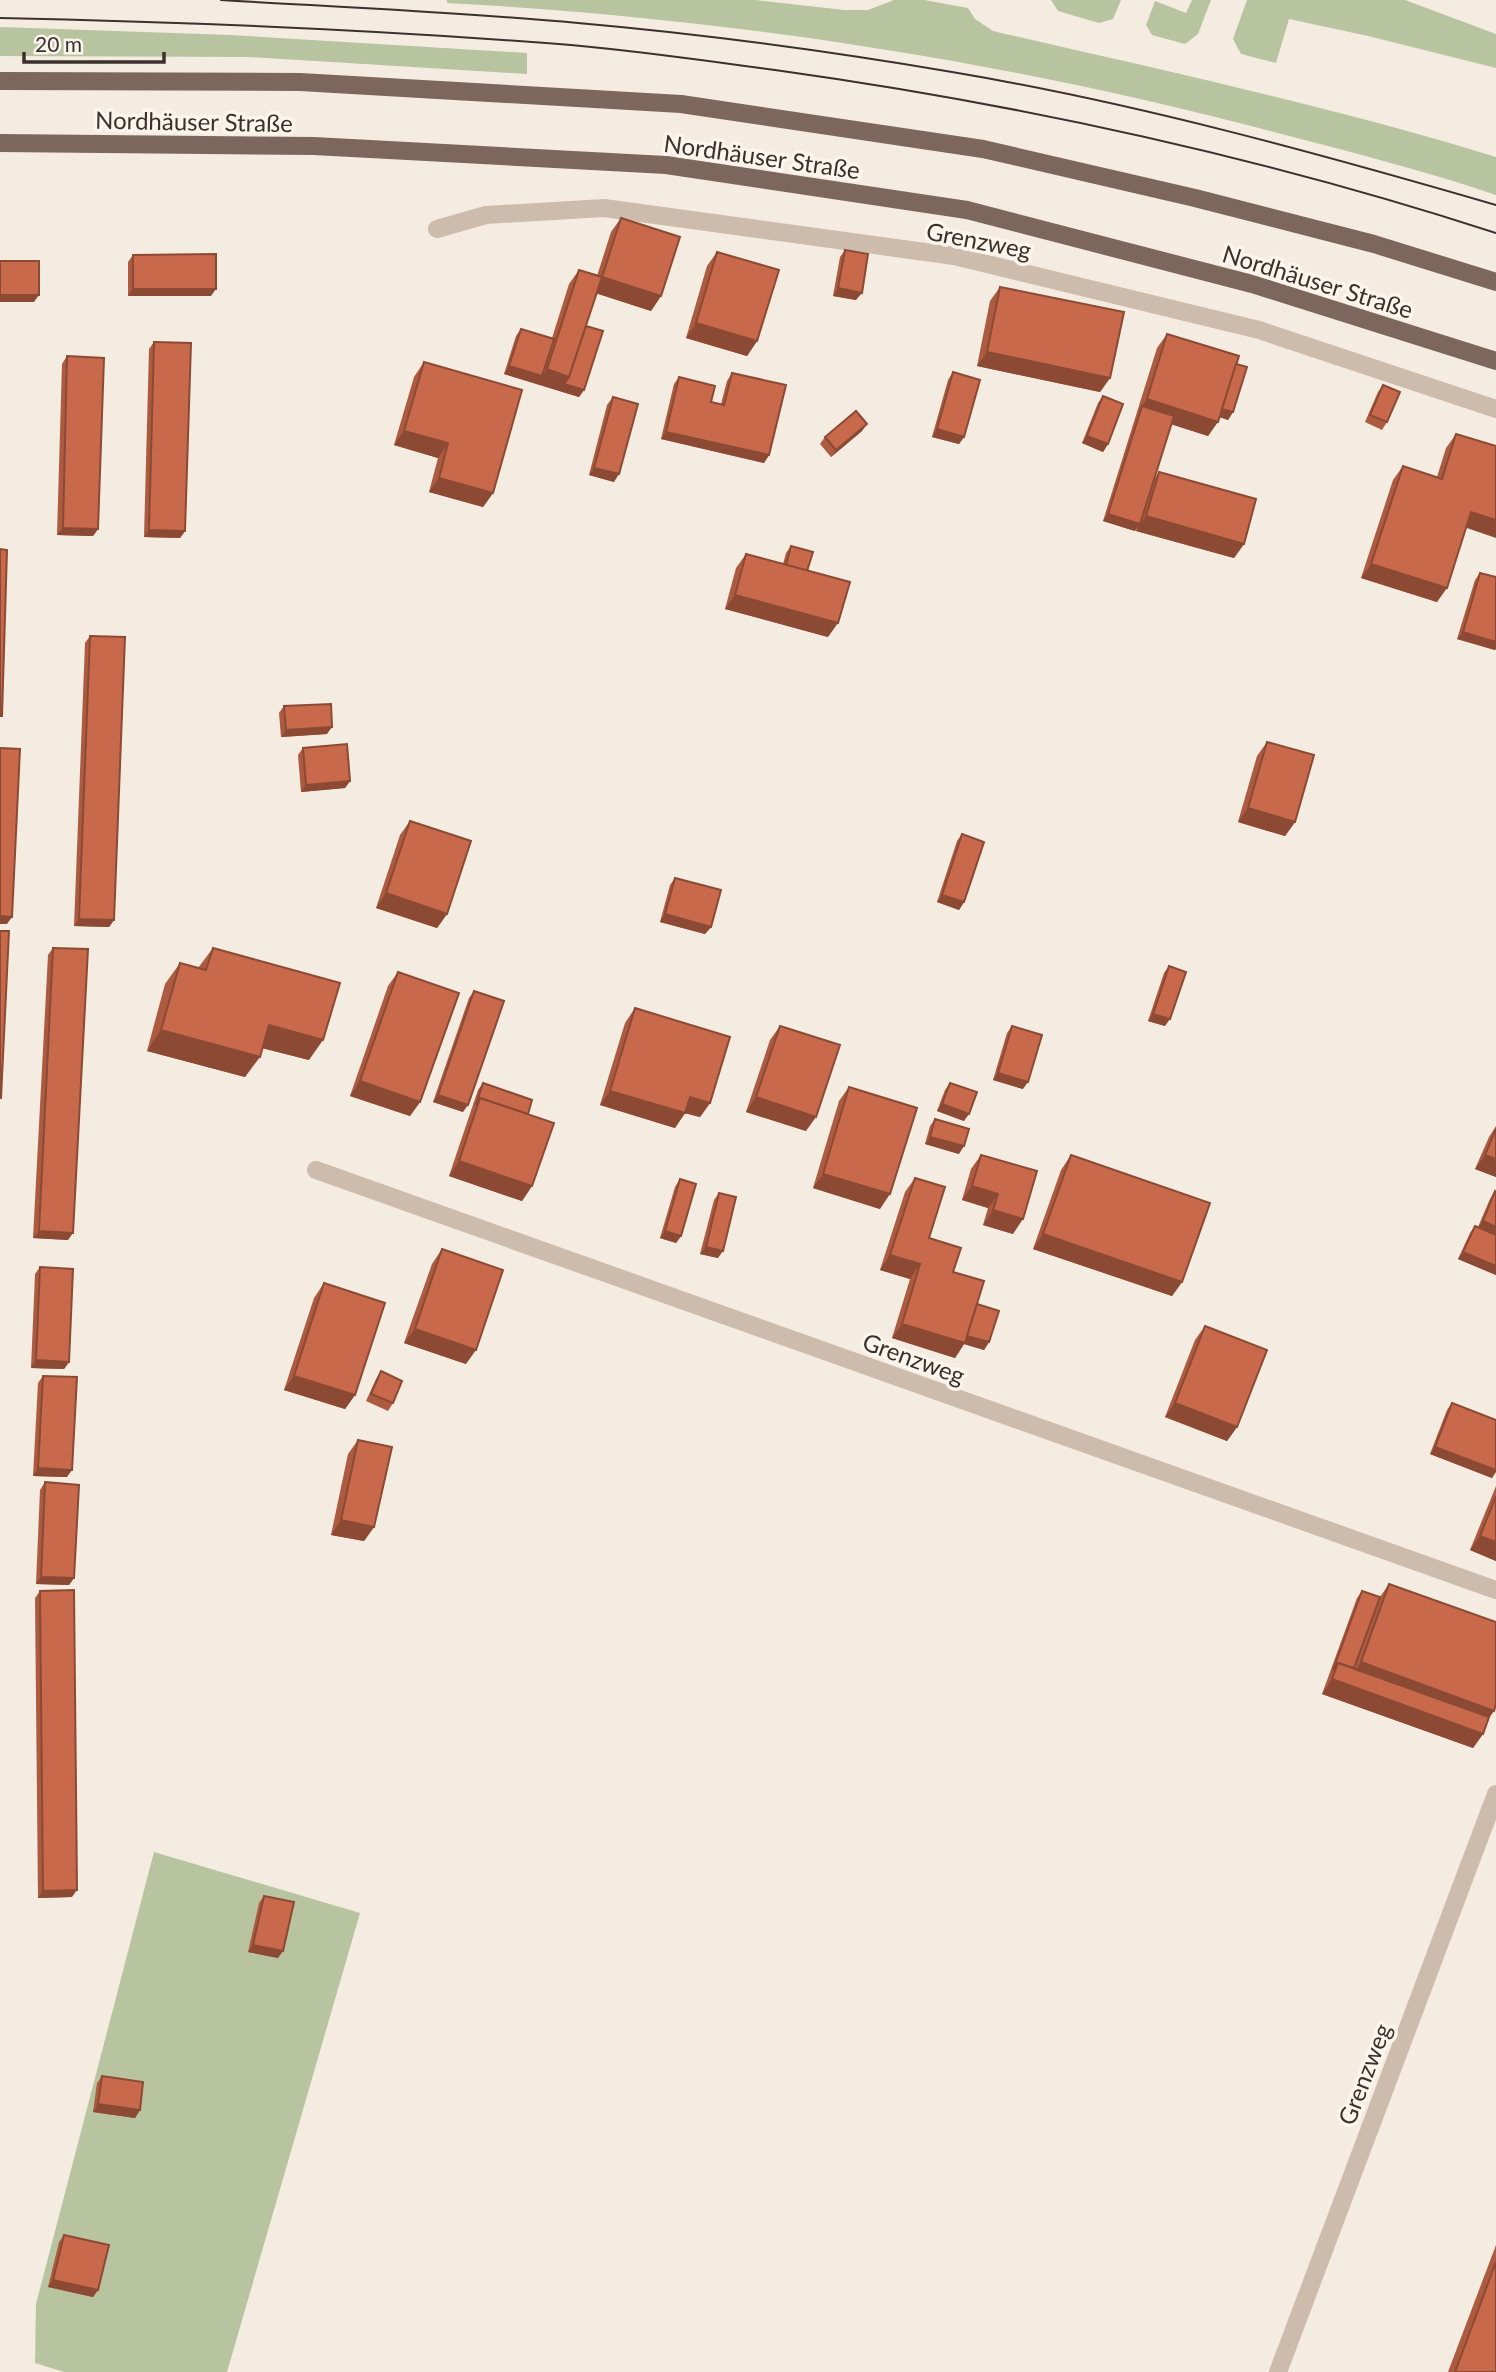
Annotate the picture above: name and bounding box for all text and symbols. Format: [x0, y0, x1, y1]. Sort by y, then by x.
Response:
scale bar [24, 21, 164, 65]
text: 20 m [35, 31, 82, 56]
street label: Nordhäuser Straße [95, 105, 293, 137]
street label: Nordhäuser Straße [662, 128, 862, 184]
street label: Grenzweg [924, 216, 1034, 264]
street label: Nordhäuser Straße [1219, 238, 1417, 324]
street label: Grenzweg [859, 1326, 969, 1390]
street label: Grenzweg [1331, 2019, 1397, 2129]

